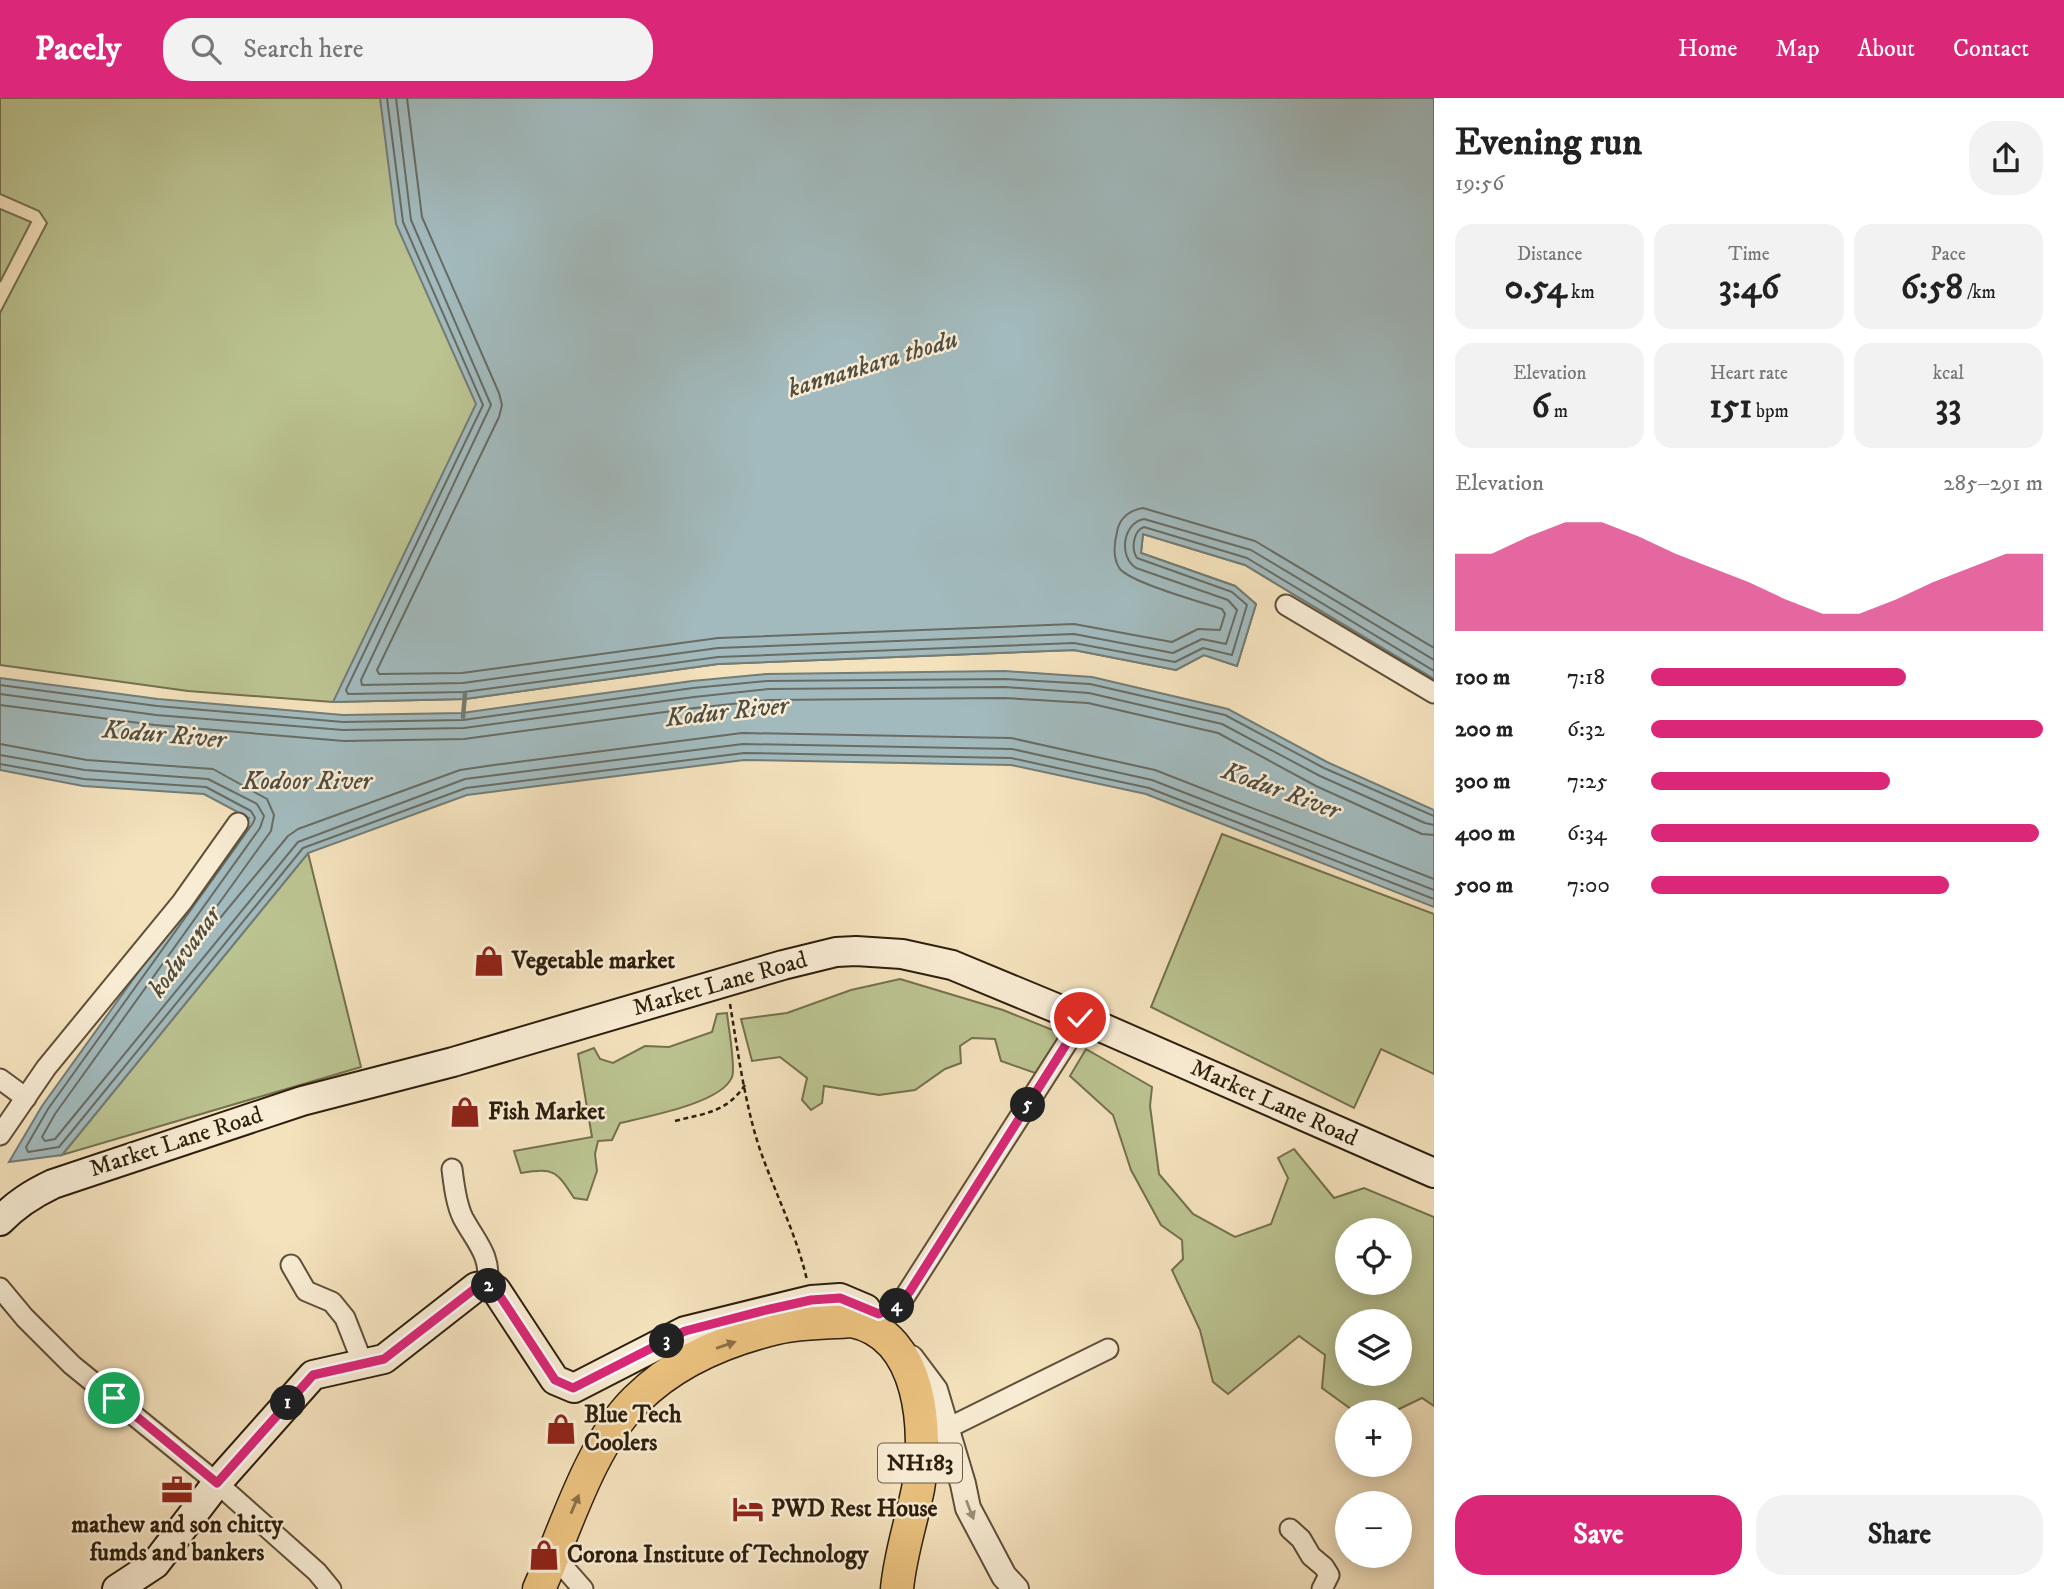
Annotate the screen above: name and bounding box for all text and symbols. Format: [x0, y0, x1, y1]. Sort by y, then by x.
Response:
search box [163, 18, 653, 81]
text: Pacely [35, 29, 121, 70]
icon: search [187, 30, 225, 68]
text: Search here [243, 33, 363, 66]
text: Home [1678, 34, 1737, 64]
text: Map [1775, 34, 1820, 64]
text: About [1858, 34, 1915, 64]
text: Contact [1953, 34, 2029, 64]
text: Evening run [1455, 119, 1642, 167]
button: share [1969, 121, 2043, 195]
text: 19:56 [1455, 169, 1504, 198]
text: Distance [1517, 243, 1582, 266]
text: Time [1728, 243, 1770, 266]
text: Pace [1931, 243, 1966, 266]
text: 0.54 [1505, 266, 1567, 310]
text: 3:46 [1719, 266, 1779, 310]
text: 6:58 [1901, 266, 1963, 310]
text: km [1567, 281, 1595, 304]
text: /km [1963, 281, 1996, 304]
water label: kannankara thodu [783, 323, 962, 406]
text: Elevation [1513, 362, 1586, 385]
text: Heart rate [1710, 362, 1788, 385]
text: kcal [1933, 362, 1964, 385]
text: 6 [1531, 385, 1550, 429]
text: 151 [1709, 385, 1752, 429]
text: 33 [1935, 385, 1961, 429]
text: m [1550, 400, 1568, 423]
text: bpm [1752, 400, 1789, 423]
text: Elevation [1455, 469, 1544, 498]
text: 285–291 m [1943, 469, 2043, 498]
text: 100 m [1455, 663, 1510, 692]
text: 7:18 [1567, 663, 1605, 692]
water label: Kodur River [663, 689, 792, 735]
water label: Kodur River [100, 713, 228, 757]
text: 200 m [1455, 715, 1513, 744]
text: 6:32 [1567, 715, 1605, 744]
water label: Kodur River [1217, 754, 1346, 828]
water label: Kodoor River [241, 765, 373, 798]
text: 300 m [1455, 767, 1511, 796]
text: 7:25 [1567, 767, 1608, 796]
text: 400 m [1455, 819, 1515, 848]
text: 6:34 [1567, 819, 1607, 848]
text: 500 m [1455, 871, 1513, 900]
text: 7:00 [1567, 871, 1610, 900]
water label: koduvanar [140, 899, 230, 1005]
shop icon: Vegetable market [472, 944, 506, 978]
street label: Market Lane Road [629, 945, 811, 1023]
place label: Vegetable market [511, 946, 675, 976]
pin [1050, 988, 1110, 1048]
icon: check [1061, 999, 1099, 1037]
street label: Market Lane Road [1186, 1053, 1362, 1153]
pin: 5 [1010, 1088, 1046, 1122]
text: 5 [1023, 1093, 1032, 1116]
shop icon: Fish Market [448, 1095, 482, 1129]
place label: Fish Market [488, 1097, 605, 1127]
street label: Market Lane Road [86, 1100, 266, 1184]
map controls [1335, 1218, 1412, 1568]
button: locate [1335, 1218, 1412, 1295]
pin: 2 [472, 1268, 506, 1304]
text: 2 [484, 1274, 493, 1297]
pin: 4 [880, 1288, 914, 1324]
text: 4 [891, 1294, 902, 1317]
button: layers [1335, 1309, 1412, 1386]
pin: 3 [650, 1324, 684, 1358]
text: 3 [663, 1329, 670, 1352]
one-way arrow [715, 1339, 736, 1350]
pin [84, 1368, 144, 1428]
icon: arrive [95, 1379, 133, 1417]
pin: 1 [270, 1386, 306, 1420]
text: 1 [284, 1391, 291, 1414]
place label: Blue Tech Coolers [584, 1400, 682, 1458]
button: + [1335, 1400, 1412, 1477]
shop icon: Blue Tech Coolers [544, 1412, 578, 1446]
road number: NH183 [878, 1444, 962, 1482]
office icon: mathew and son chitty fumds and bankers [160, 1473, 194, 1507]
button: − [1335, 1491, 1412, 1568]
hotel icon: PWD Rest House [731, 1492, 765, 1526]
one-way arrow [570, 1493, 581, 1514]
place label: PWD Rest House [771, 1494, 938, 1524]
button: Save [1455, 1495, 1742, 1575]
button: Share [1756, 1495, 2043, 1575]
one-way arrow [965, 1499, 976, 1520]
place label: mathew and son chitty fumds and bankers [71, 1510, 283, 1568]
shop icon: Corona Institute of Technology [527, 1538, 561, 1572]
place label: Corona Institute of Technology [567, 1540, 869, 1570]

